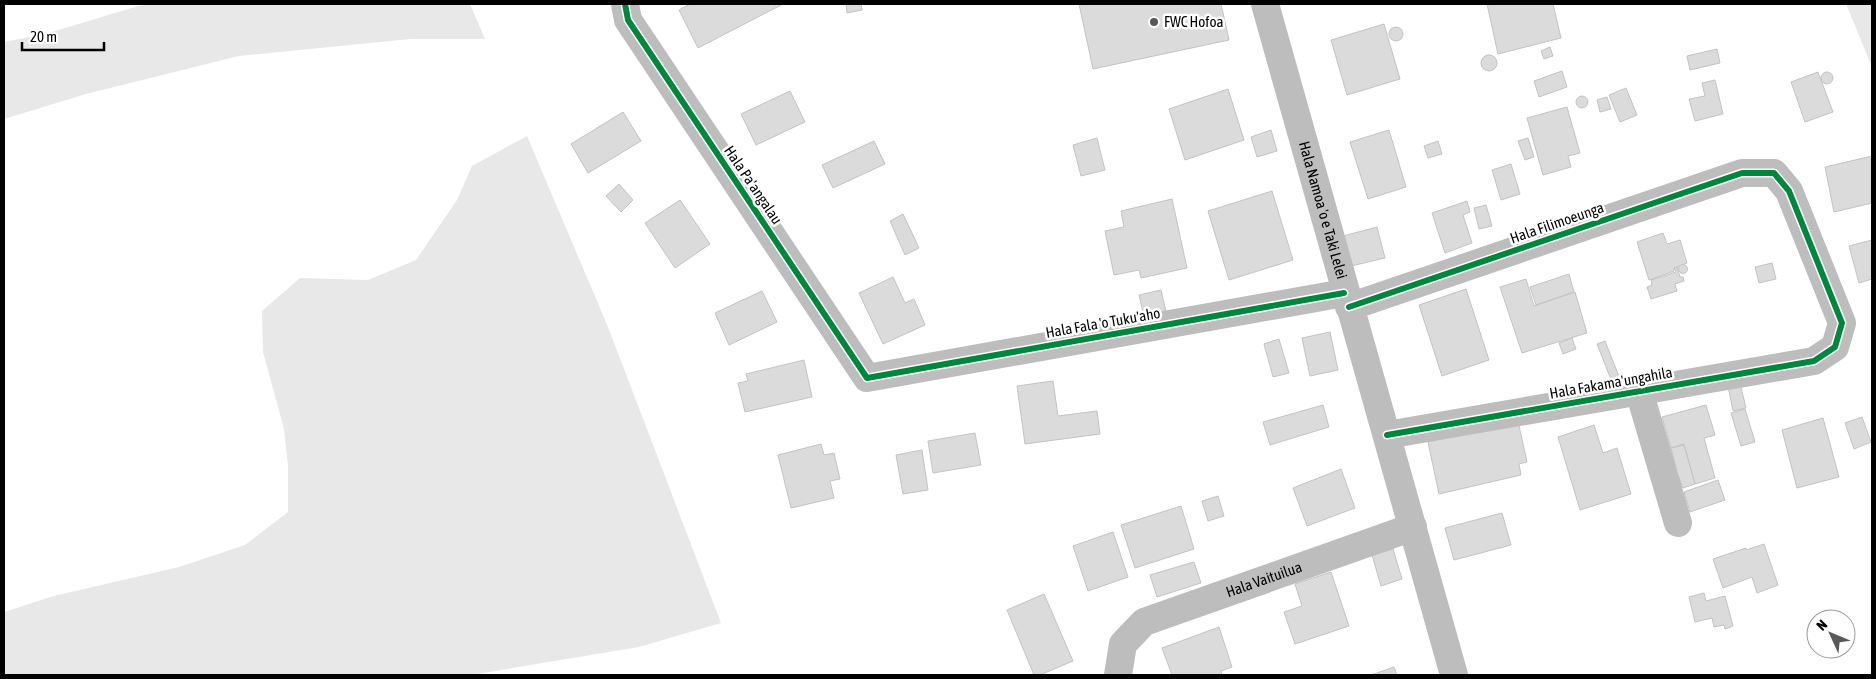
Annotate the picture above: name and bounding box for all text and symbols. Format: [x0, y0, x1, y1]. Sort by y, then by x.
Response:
place label: FWC Hofoa [1164, 13, 1224, 30]
marker: FWC Hofoa [1148, 16, 1160, 28]
scale bar [22, 20, 105, 52]
text: 20 m [30, 28, 57, 45]
street label: Hala Namoa 'o e Taki Lelei [1296, 139, 1351, 281]
street label: Hala Pa'angalau [721, 142, 786, 227]
street label: Hala Filimoeunga [1508, 199, 1606, 247]
street label: Hala Fala 'o Tuku'aho [1044, 304, 1162, 341]
street label: Hala Fakama'ungahila [1548, 363, 1674, 402]
street label: Hala Vaituilua [1224, 558, 1304, 600]
north arrow [1806, 609, 1856, 659]
text: N [1813, 616, 1830, 633]

